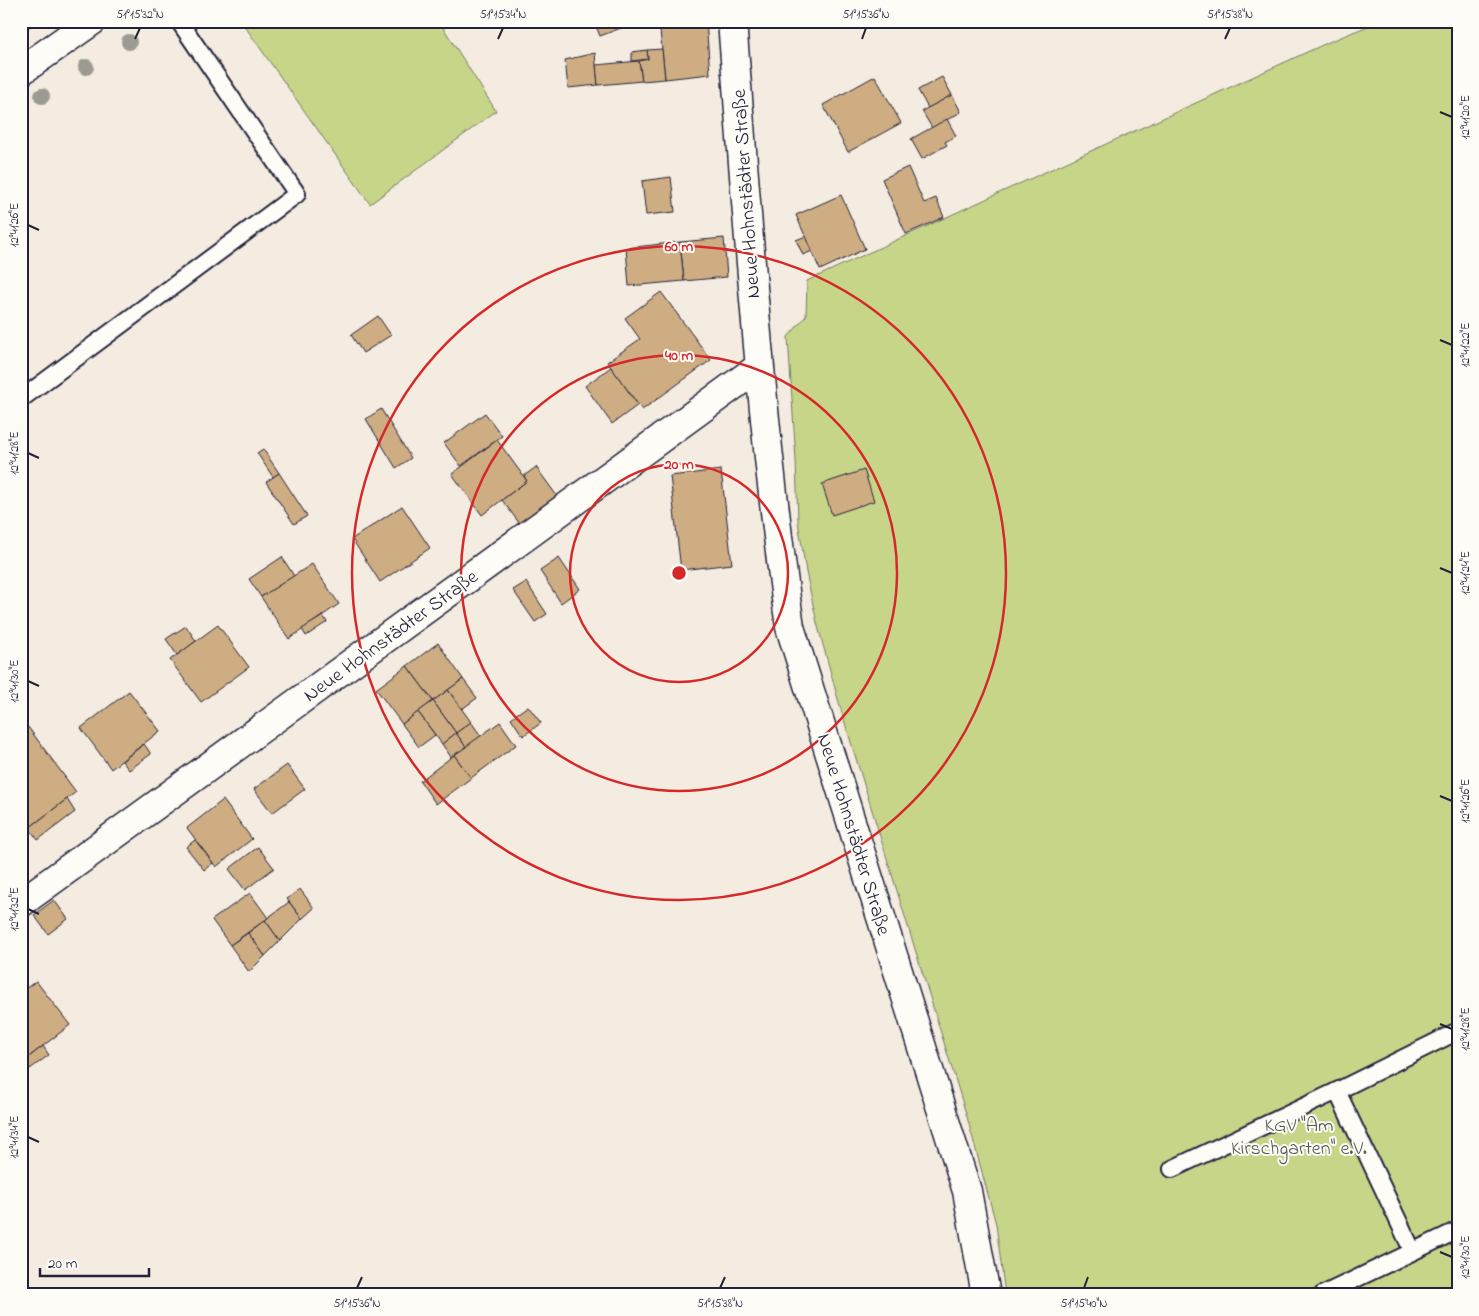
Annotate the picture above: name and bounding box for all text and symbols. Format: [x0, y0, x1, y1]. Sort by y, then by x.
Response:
text: 51°15'32"N [116, 6, 164, 24]
text: 51°15'34"N [480, 6, 526, 24]
text: 51°15'36"N [843, 6, 889, 24]
text: 51°15'38"N [1207, 6, 1253, 24]
street label: Neue Hohnstädter Straße [726, 88, 769, 299]
text: 12°41'20"E [1457, 95, 1475, 139]
text: 12°41'26"E [6, 203, 24, 247]
text: 60 m [664, 236, 694, 258]
text: 12°41'22"E [1457, 322, 1475, 368]
text: 40 m [664, 345, 693, 367]
text: 12°41'28"E [6, 431, 24, 475]
text: 20 m [663, 454, 694, 476]
text: 12°41'24"E [1457, 551, 1475, 595]
street label: Neue Hohnstädter Straße [298, 564, 485, 710]
centre of rings [670, 564, 688, 582]
text: 12°41'30"E [6, 659, 24, 703]
street label: Neue Hohnstädter Straße [808, 730, 897, 939]
text: 12°41'26"E [1457, 779, 1475, 823]
text: 12°41'32"E [6, 887, 24, 931]
text: 12°41'28"E [1457, 1007, 1475, 1051]
park label: KGV "Am Kirschgarten" e.V. [1231, 1112, 1367, 1165]
text: 12°41'34"E [6, 1116, 24, 1159]
text: 12°41'30"E [1457, 1235, 1475, 1279]
scale bar [40, 1246, 149, 1278]
text: 20 m [48, 1253, 78, 1275]
text: 51°15'36"N [334, 1295, 380, 1313]
text: 51°15'38"N [697, 1295, 743, 1313]
text: 51°15'40"N [1061, 1295, 1107, 1313]

